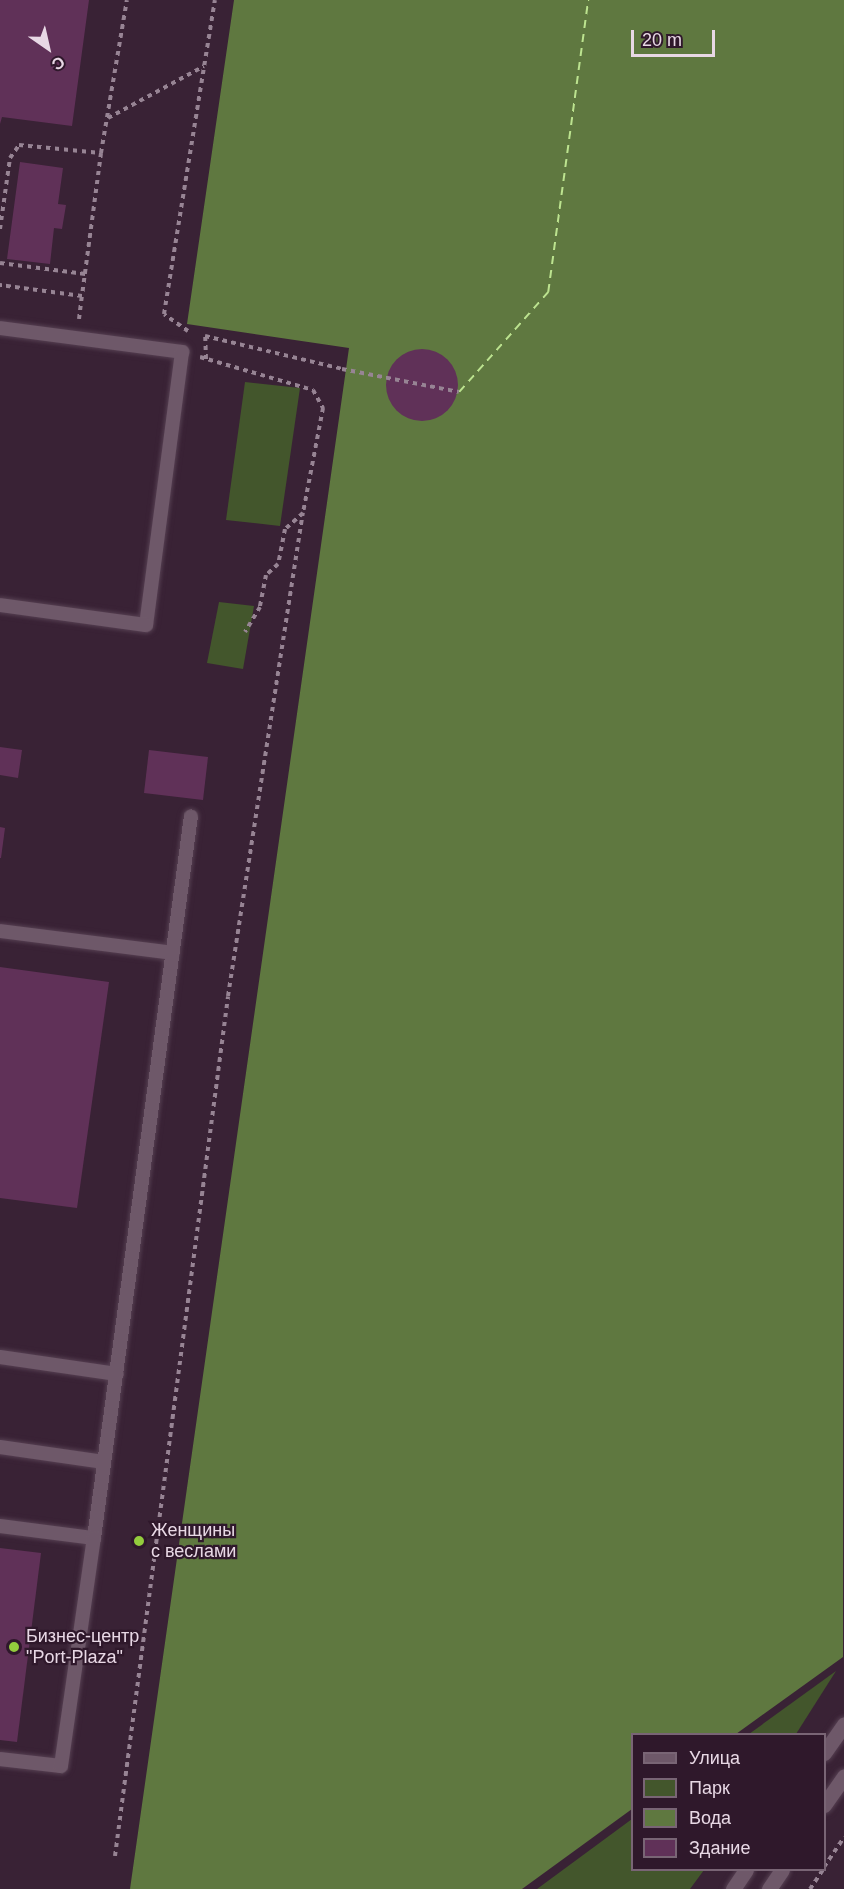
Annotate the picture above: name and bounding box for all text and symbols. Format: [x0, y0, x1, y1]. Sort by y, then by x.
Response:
north arrow [18, 18, 78, 78]
scale bar [634, 18, 718, 56]
text: 20 m [642, 30, 682, 50]
text: С [49, 53, 68, 74]
place label: Женщины с веслами [151, 1520, 236, 1562]
marker: Женщины с веслами [132, 1534, 146, 1548]
place label: Бизнес-центр "Port-Plaza" [26, 1626, 139, 1668]
marker: Бизнес-центр "Port-Plaza" [7, 1640, 21, 1654]
legend [631, 1733, 826, 1871]
text: Улица [689, 1748, 740, 1768]
text: Парк [689, 1778, 730, 1798]
text: Вода [689, 1808, 731, 1828]
text: Здание [689, 1838, 750, 1858]

